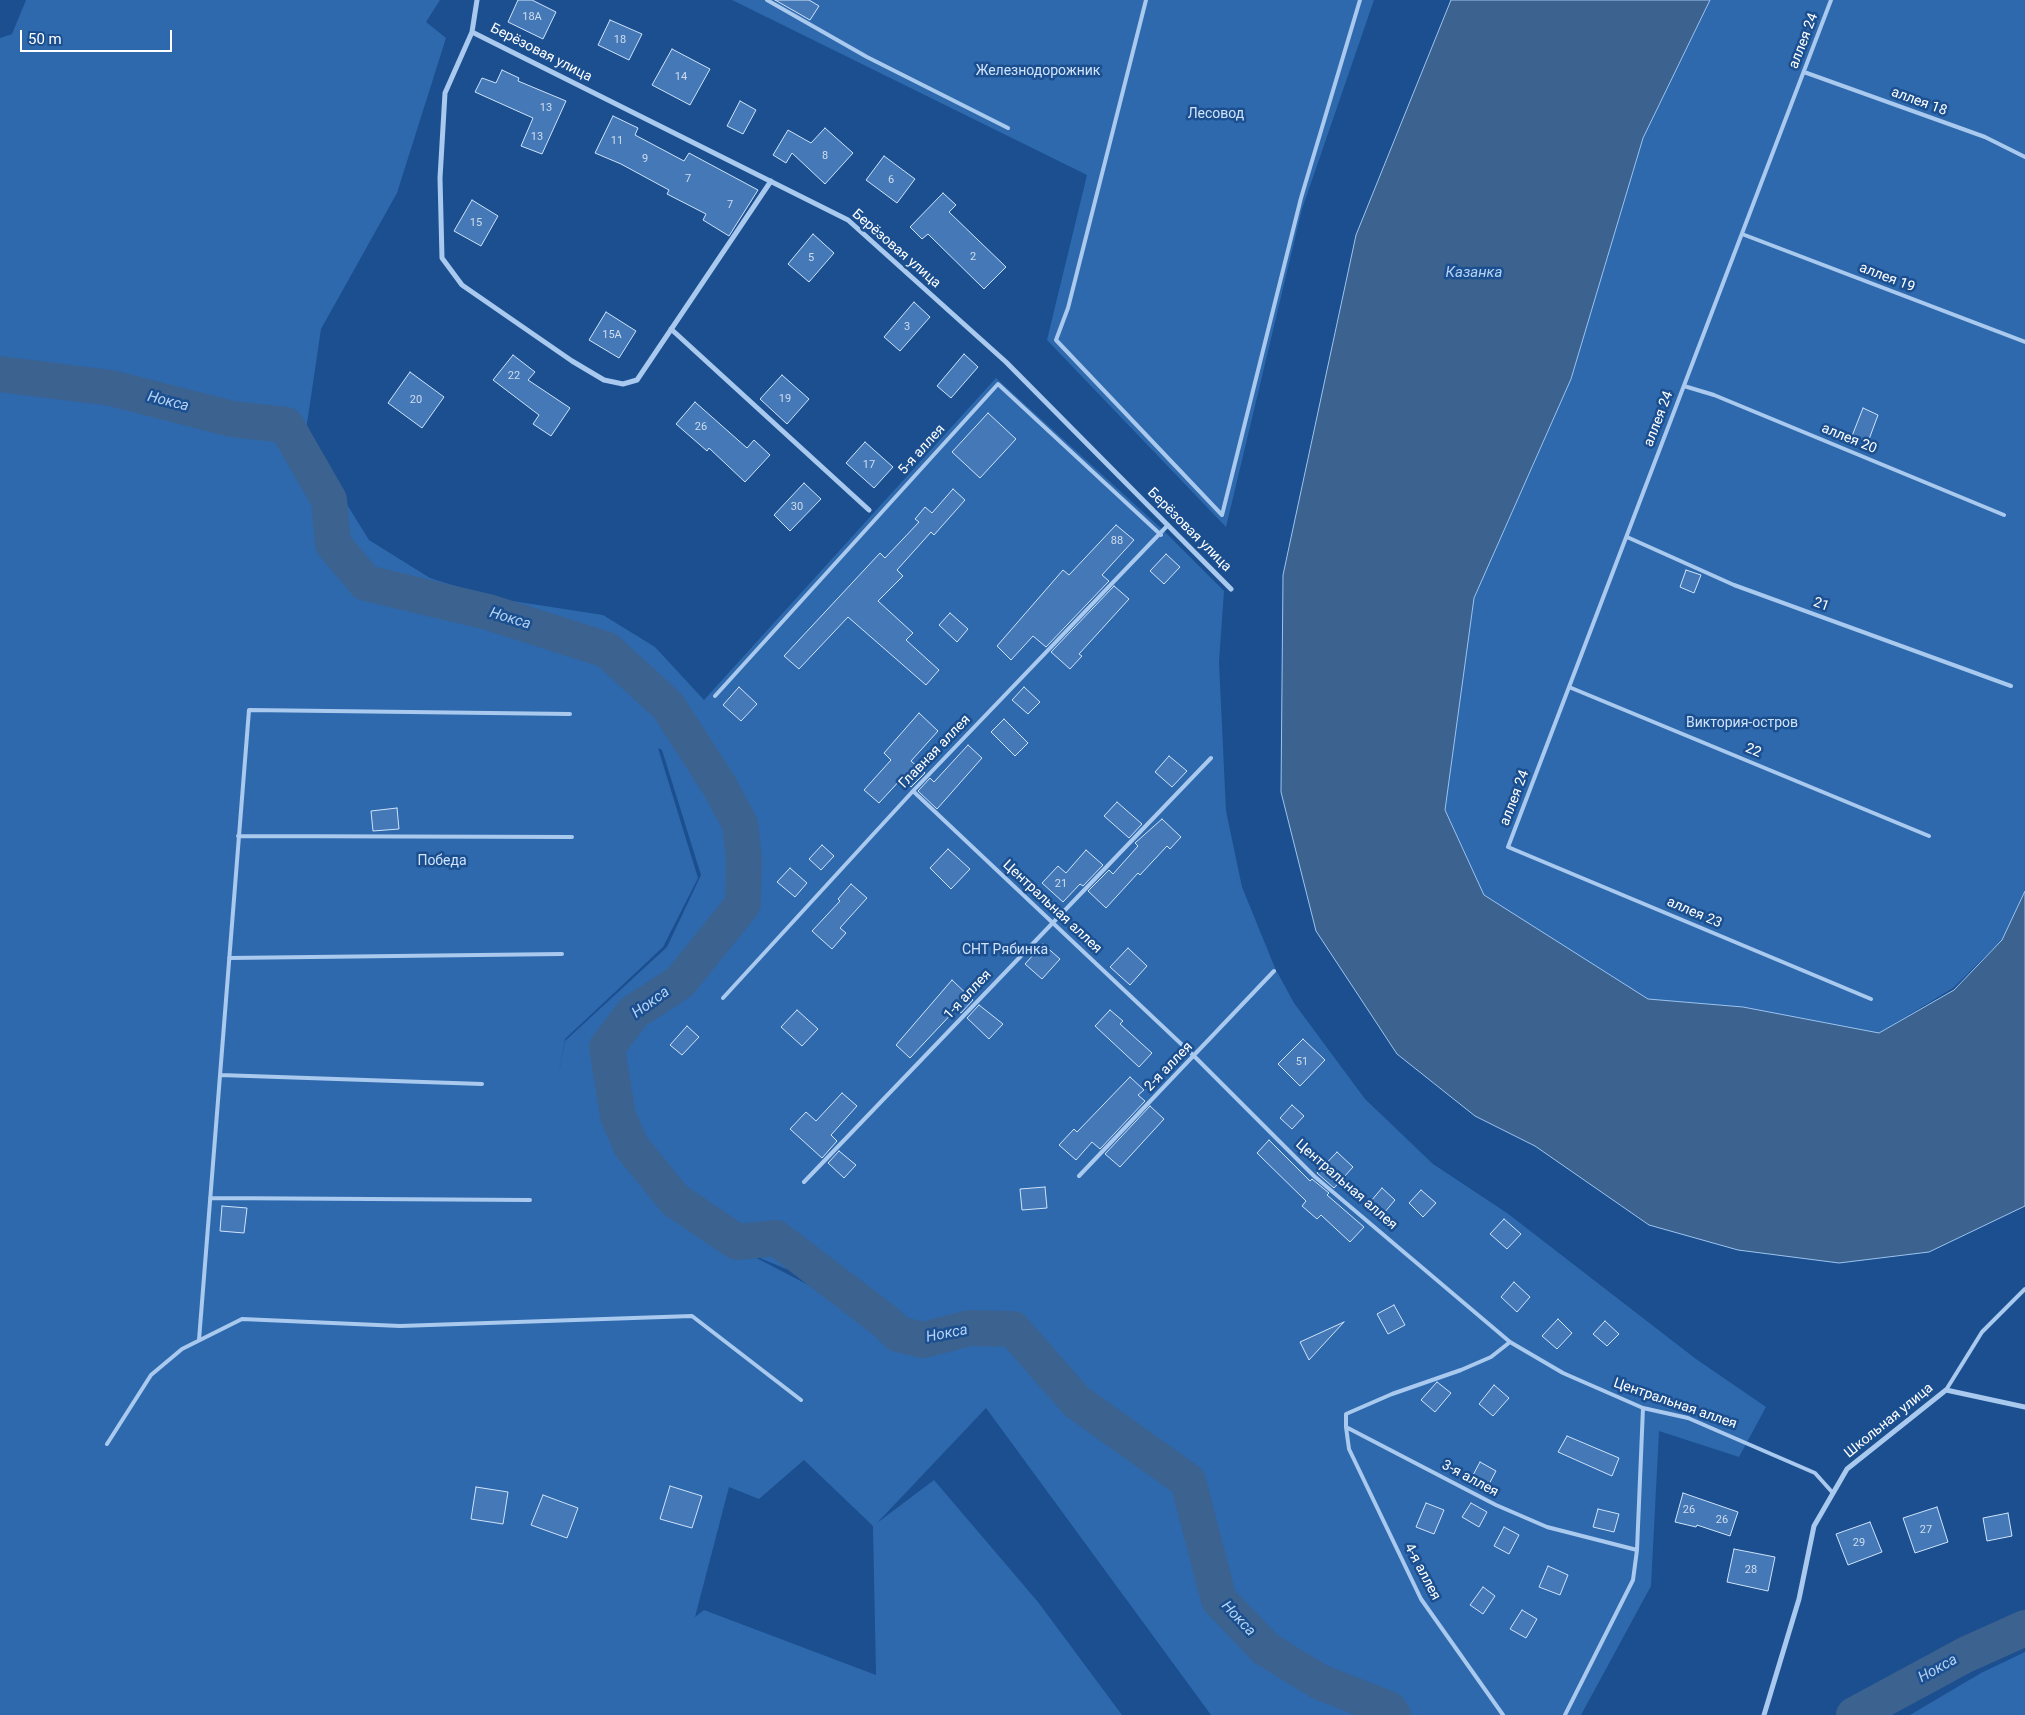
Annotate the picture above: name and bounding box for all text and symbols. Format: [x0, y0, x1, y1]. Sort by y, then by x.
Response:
house number: 18А [522, 10, 542, 24]
street label: аллея 24 [1786, 11, 1822, 71]
scale bar [22, 20, 175, 52]
street label: Берёзовая улица [487, 20, 595, 86]
text: 50 m [28, 30, 62, 48]
house number: 18 [614, 33, 626, 47]
park label: Железнодорожник [976, 63, 1100, 79]
house number: 14 [675, 70, 687, 84]
street label: аллея 18 [1889, 84, 1949, 120]
house number: 13 [540, 101, 552, 115]
park label: Лесовод [1188, 106, 1244, 122]
house number: 13 [531, 130, 543, 144]
house number: 11 [611, 134, 623, 148]
house number: 8 [822, 149, 828, 163]
house number: 9 [642, 152, 648, 166]
house number: 7 [685, 172, 691, 186]
house number: 6 [888, 173, 894, 187]
house number: 7 [727, 198, 733, 212]
street label: Берёзовая улица [848, 206, 944, 292]
house number: 15 [470, 216, 482, 230]
house number: 2 [970, 250, 976, 264]
house number: 5 [808, 251, 814, 265]
street label: аллея 19 [1857, 260, 1917, 296]
water label: Казанка [1446, 264, 1502, 282]
house number: 3 [904, 320, 910, 334]
house number: 15А [602, 328, 622, 342]
house number: 22 [508, 369, 520, 383]
water label: Нокса [145, 388, 191, 416]
street label: аллея 24 [1641, 389, 1677, 449]
house number: 19 [779, 392, 791, 406]
house number: 20 [410, 393, 422, 407]
house number: 26 [695, 420, 707, 434]
street label: аллея 20 [1819, 420, 1879, 458]
street label: 5-я аллея [895, 421, 949, 479]
house number: 17 [863, 458, 875, 472]
street label: Берёзовая улица [1144, 485, 1234, 575]
house number: 30 [791, 500, 803, 514]
house number: 88 [1111, 534, 1123, 548]
street label: 21 [1811, 594, 1831, 616]
water label: Нокса [487, 604, 533, 634]
street label: Главная аллея [896, 712, 974, 792]
park label: Виктория-остров [1686, 715, 1798, 731]
street label: 22 [1743, 740, 1763, 762]
street label: аллея 24 [1497, 768, 1533, 828]
park label: Победа [417, 853, 467, 869]
street label: Центральная аллея [999, 857, 1105, 957]
house number: 21 [1055, 877, 1067, 891]
street label: аллея 23 [1664, 894, 1724, 932]
park label: СНТ Рябинка [962, 942, 1048, 958]
street label: 1-я аллея [941, 967, 995, 1023]
water label: Нокса [629, 983, 673, 1023]
street label: 2-я аллея [1141, 1039, 1197, 1095]
house number: 51 [1296, 1055, 1308, 1069]
street label: Центральная аллея [1292, 1136, 1400, 1234]
water label: Нокса [925, 1321, 969, 1347]
street label: Центральная аллея [1611, 1375, 1739, 1433]
street label: Школьная улица [1841, 1380, 1937, 1462]
street label: 3-я аллея [1439, 1457, 1501, 1501]
house number: 26 [1683, 1503, 1695, 1517]
house number: 26 [1716, 1513, 1728, 1527]
house number: 27 [1920, 1523, 1932, 1537]
house number: 29 [1853, 1536, 1865, 1550]
street label: 4-я аллея [1400, 1541, 1444, 1603]
house number: 28 [1745, 1563, 1757, 1577]
water label: Нокса [1217, 1598, 1259, 1640]
water label: Нокса [1915, 1651, 1961, 1687]

